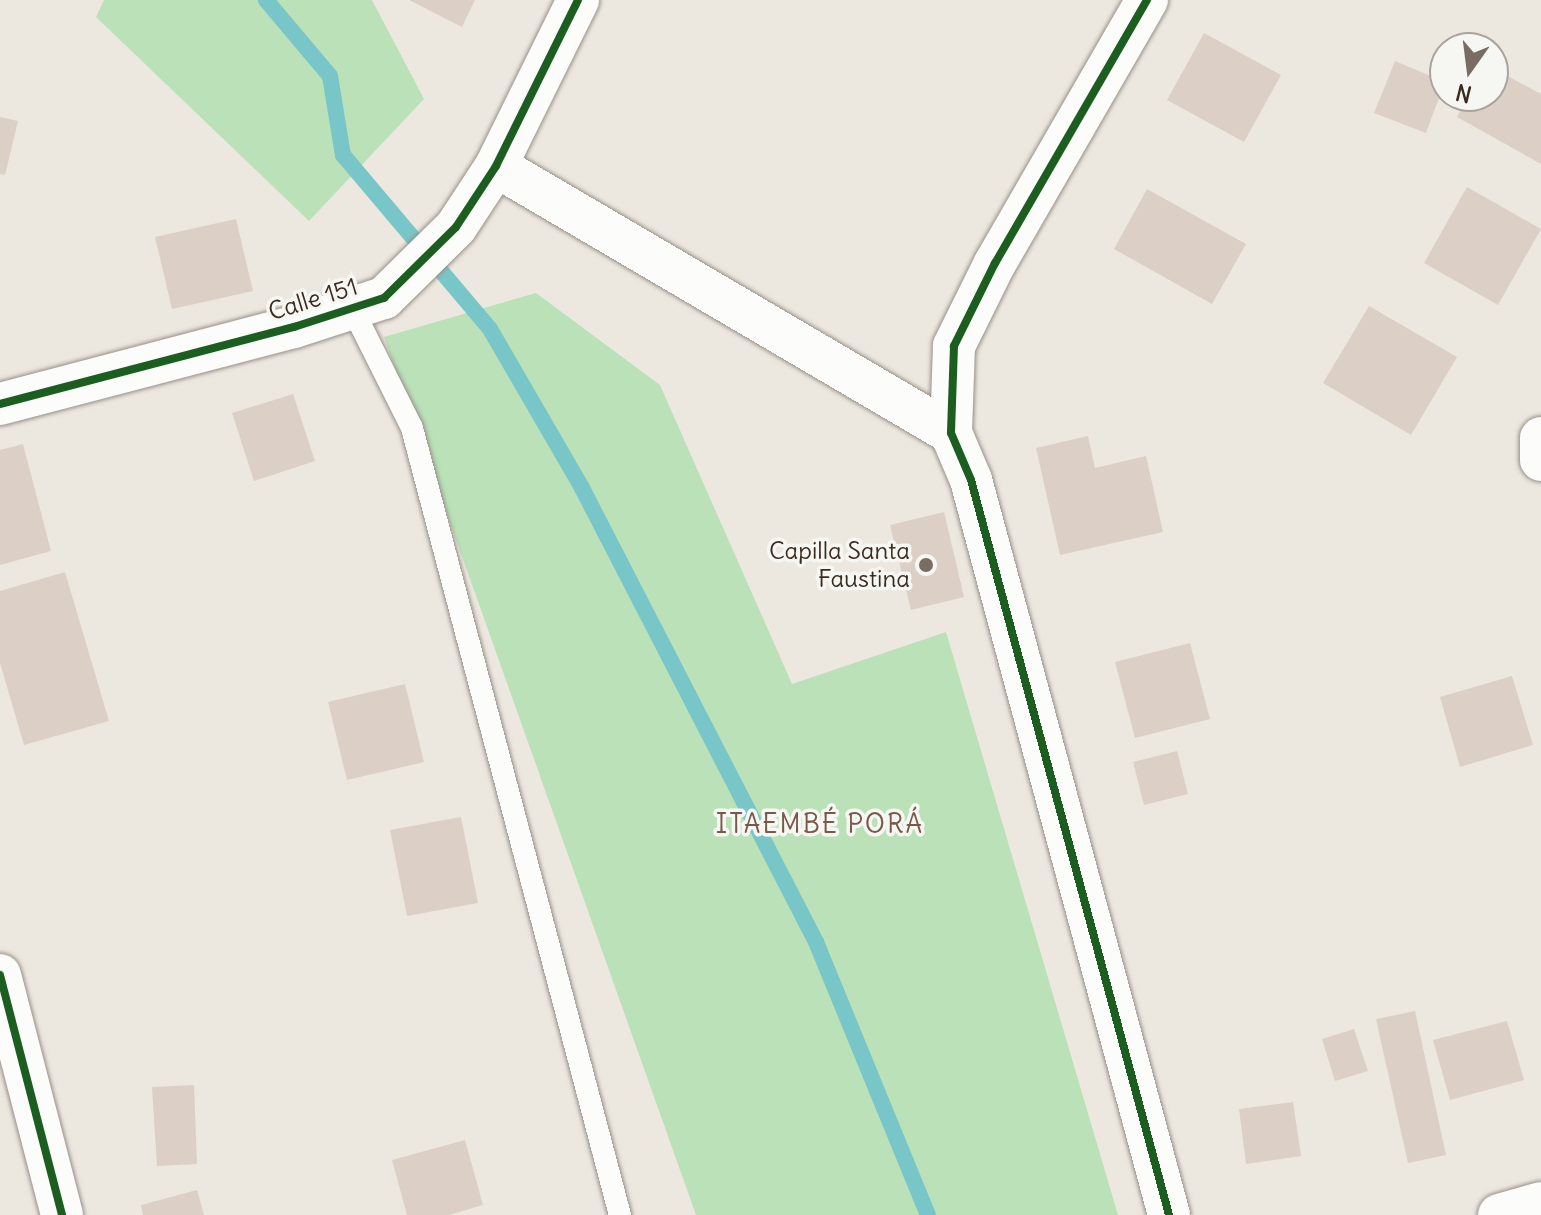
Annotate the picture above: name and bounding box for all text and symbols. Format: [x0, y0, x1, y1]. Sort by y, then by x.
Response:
north arrow [1429, 32, 1509, 112]
text: N [1453, 78, 1474, 109]
street label: Calle 151 [265, 272, 361, 326]
place label: Capilla Santa Faustina [769, 537, 910, 593]
marker: Capilla Santa Faustina [917, 556, 935, 574]
district label: ITAEMBÉ PORÁ [716, 808, 924, 840]

